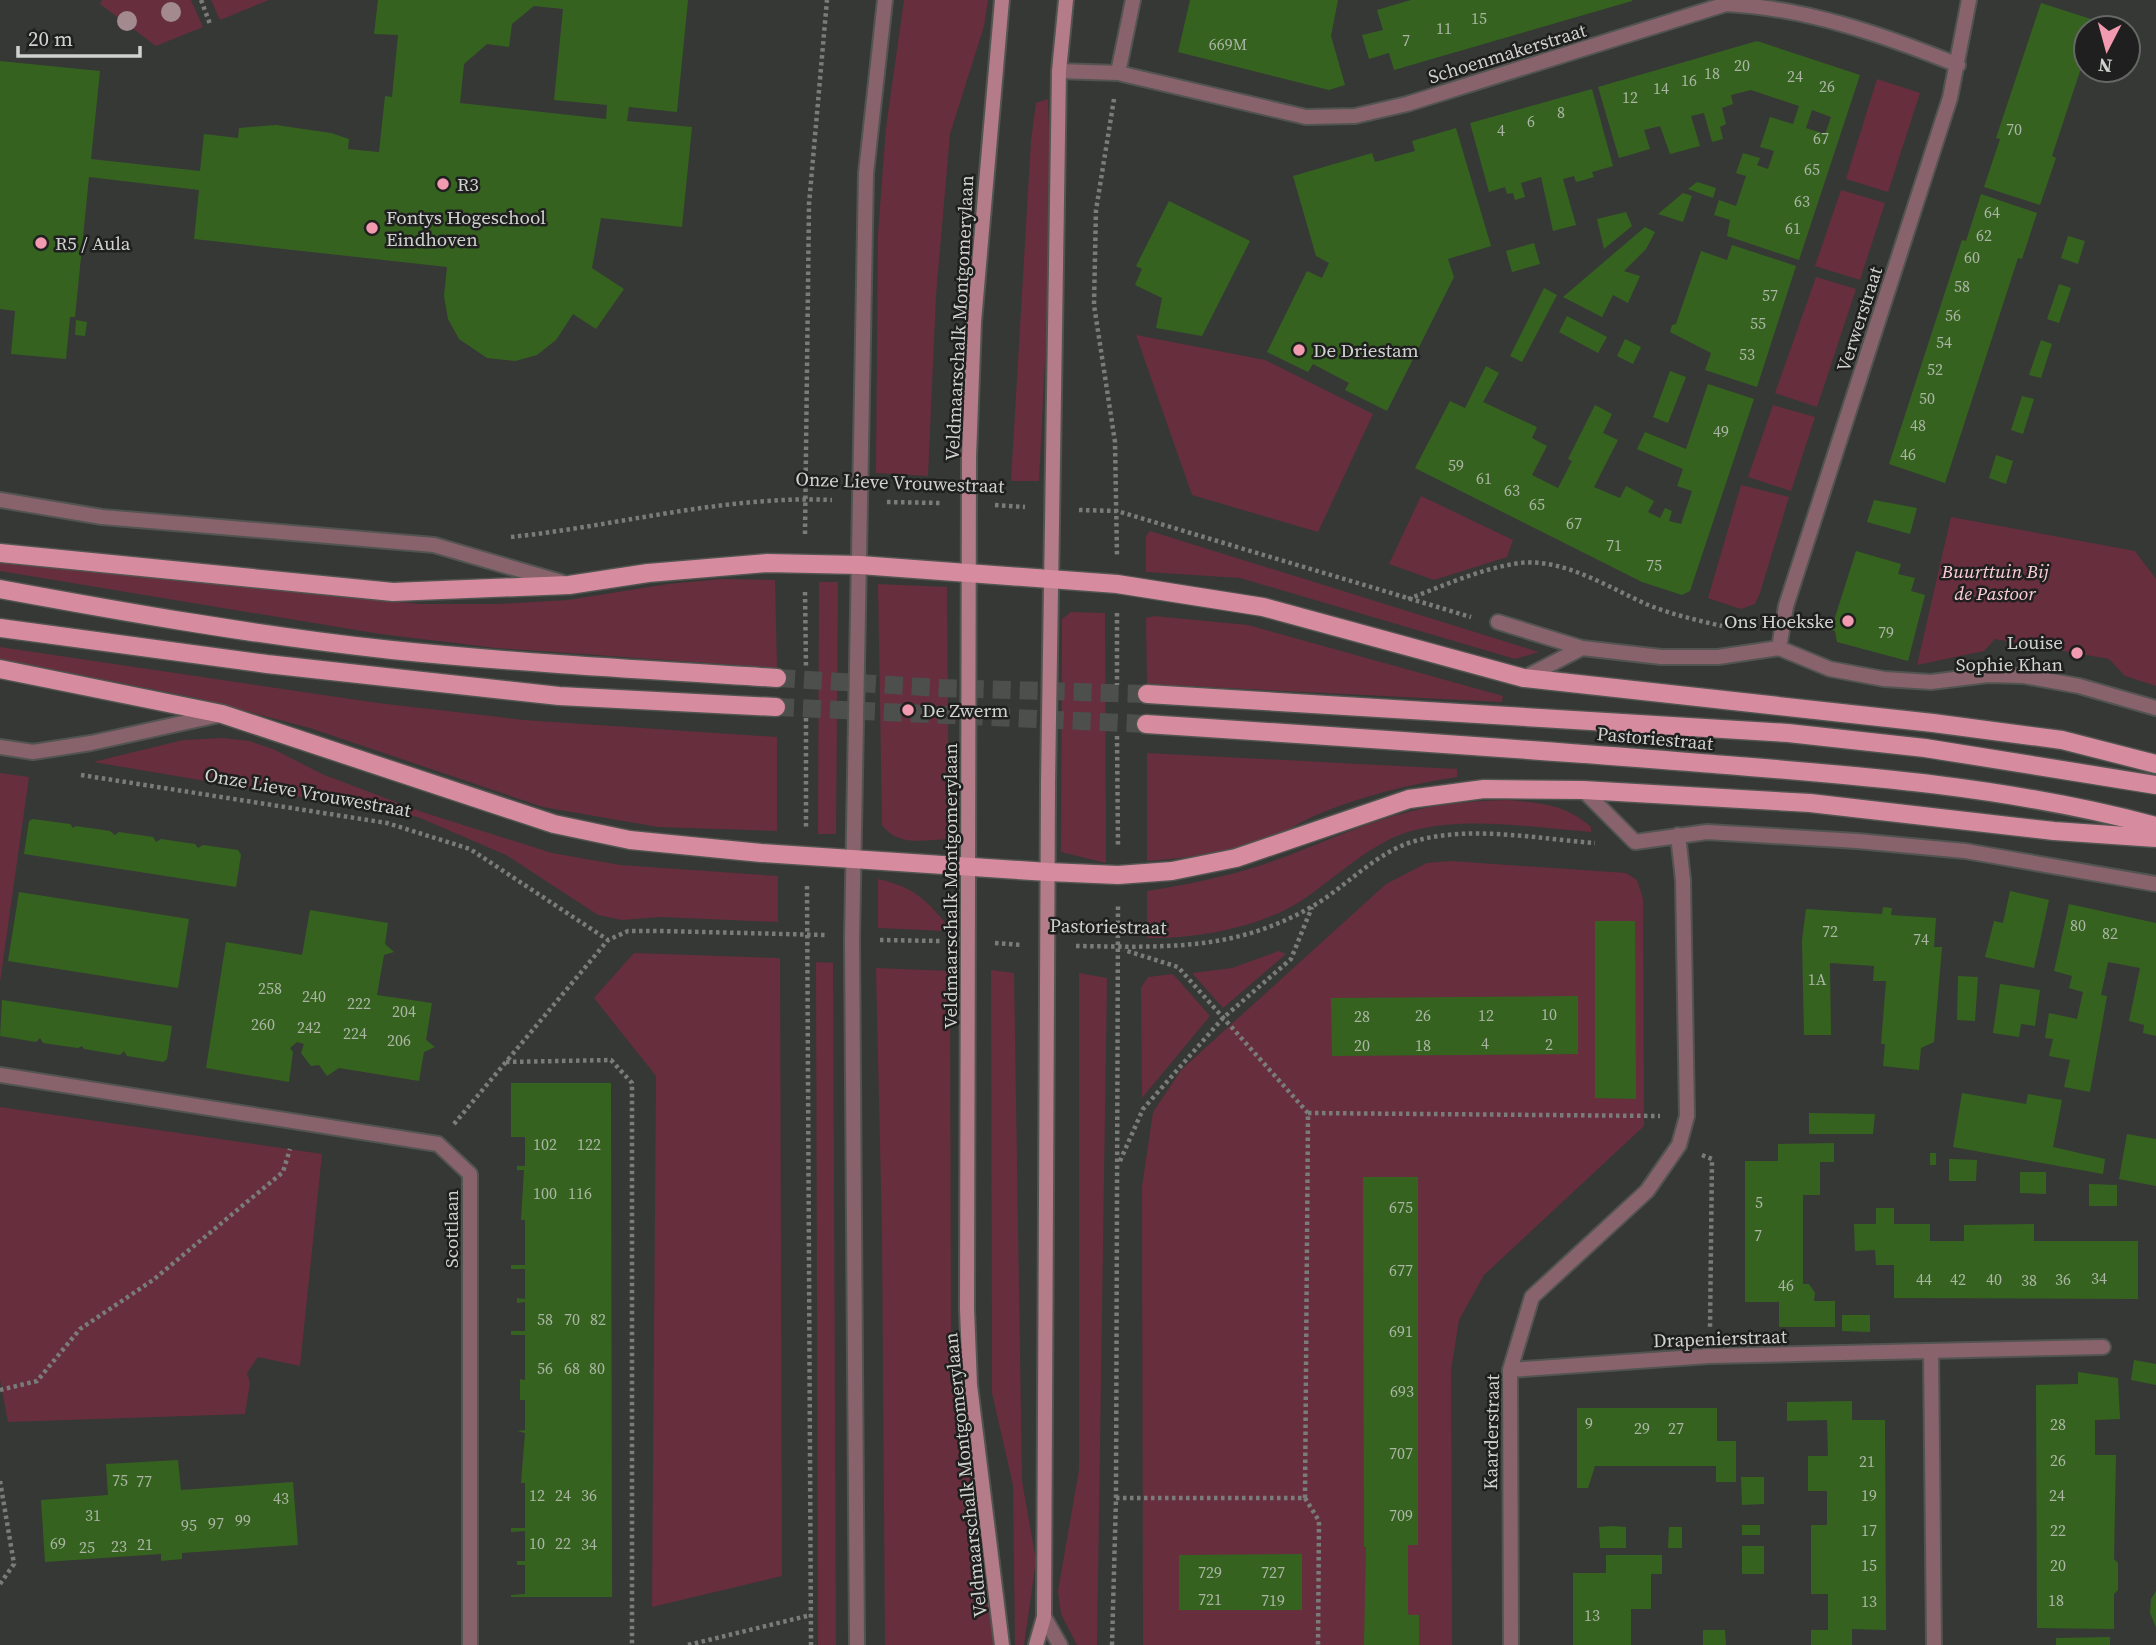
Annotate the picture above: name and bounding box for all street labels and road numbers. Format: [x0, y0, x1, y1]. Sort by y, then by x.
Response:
street label: Schoenmakerstraat [1425, 16, 1590, 89]
street label: Veldmaarschalk Montgomerylaan [939, 175, 979, 461]
street label: Verwerstraat [1830, 262, 1888, 375]
street label: Onze Lieve Vrouwestraat [795, 465, 1006, 499]
street label: Pastoriestraat [1596, 720, 1715, 756]
street label: Veldmaarschalk Montgomerylaan [937, 743, 963, 1029]
street label: Onze Lieve Vrouwestraat [203, 761, 414, 823]
street label: Pastoriestraat [1049, 912, 1167, 940]
street label: Scottlaan [438, 1190, 464, 1268]
street label: Drapenierstraat [1653, 1323, 1788, 1353]
street label: Veldmaarschalk Montgomerylaan [937, 1331, 993, 1619]
street label: Kaarderstraat [1477, 1373, 1505, 1490]

